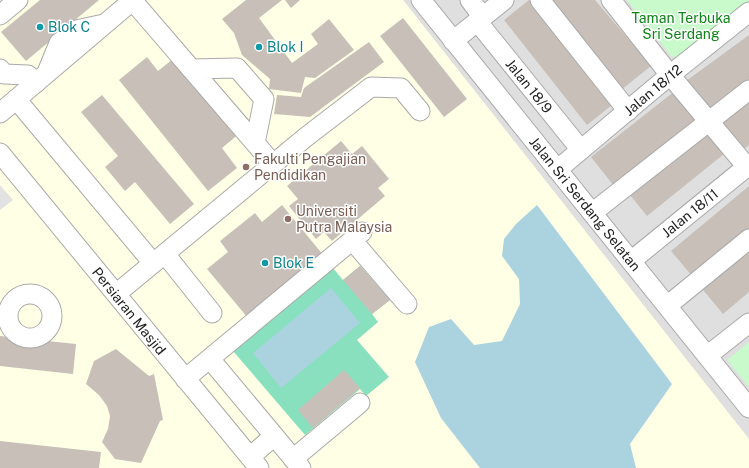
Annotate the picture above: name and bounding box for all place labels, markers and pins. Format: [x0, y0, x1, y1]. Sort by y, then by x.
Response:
place label: Blok C [48, 19, 90, 35]
marker: Blok C [35, 22, 45, 32]
place label: Blok I [267, 39, 303, 55]
marker: Blok I [254, 42, 264, 52]
place label: Fakulti Pengajian Pendidikan [254, 151, 366, 183]
marker: Fakulti Pengajian Pendidikan [241, 162, 251, 172]
place label: Universiti Putra Malaysia [296, 203, 392, 235]
marker: Universiti Putra Malaysia [283, 214, 293, 224]
place label: Blok E [273, 255, 314, 271]
marker: Blok E [260, 258, 270, 268]

